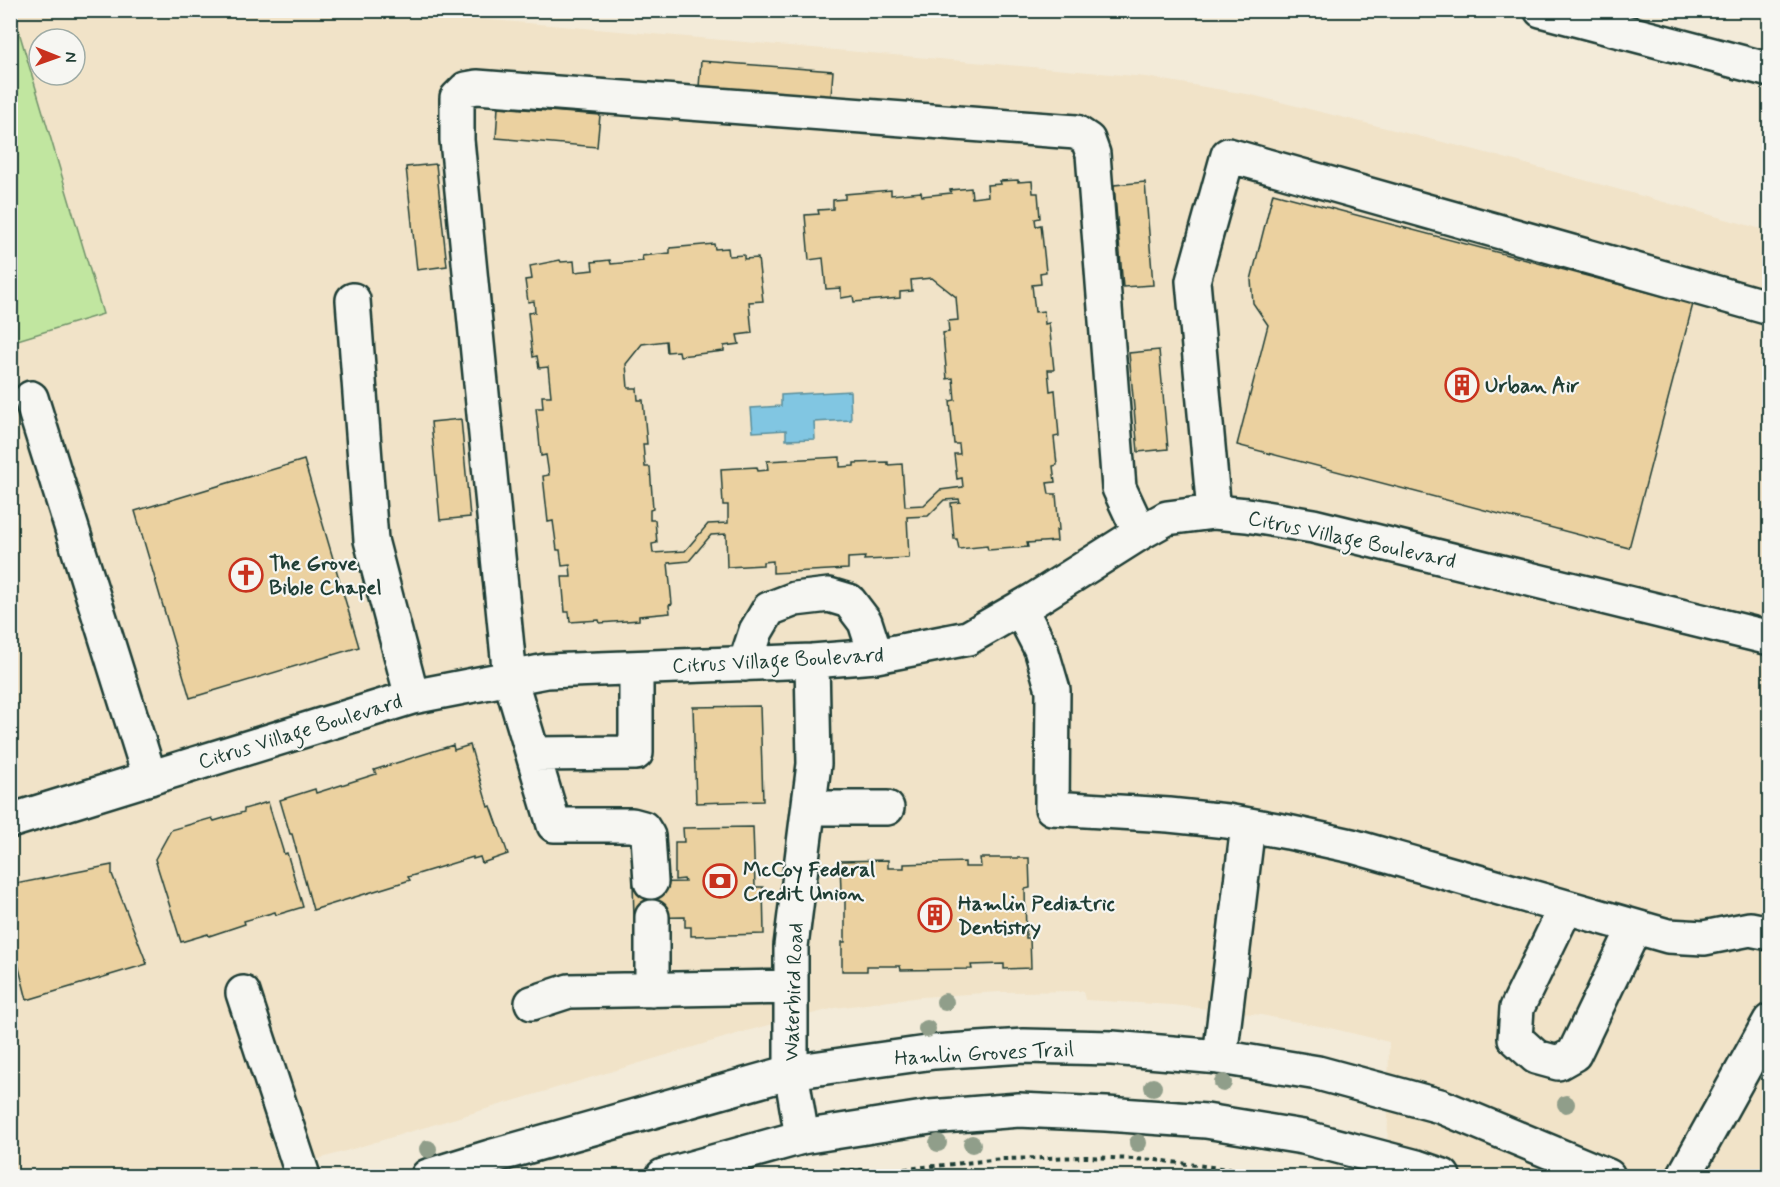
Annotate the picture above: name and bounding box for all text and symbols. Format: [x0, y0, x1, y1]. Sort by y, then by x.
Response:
north arrow [27, 27, 87, 87]
text: N [60, 52, 81, 63]
building icon: Urban Air [1444, 367, 1480, 403]
place label: Urban Air [1485, 372, 1580, 400]
street label: Citrus Village Boulevard [1245, 504, 1458, 578]
place label: The Grove Bible Chapel [269, 550, 382, 602]
church icon: The Grove Bible Chapel [228, 557, 264, 593]
street label: Citrus Village Boulevard [671, 641, 885, 683]
street label: Citrus Village Boulevard [195, 688, 406, 778]
place label: McCoy Federal Credit Union [743, 856, 875, 908]
bank icon: McCoy Federal Credit Union [702, 863, 738, 899]
place label: Hamlin Pediatric Dentistry [958, 890, 1115, 942]
building icon: Hamlin Pediatric Dentistry [917, 897, 953, 933]
street label: Waterbird Road [778, 922, 810, 1062]
street label: Hamlin Groves Trail [894, 1035, 1074, 1073]

